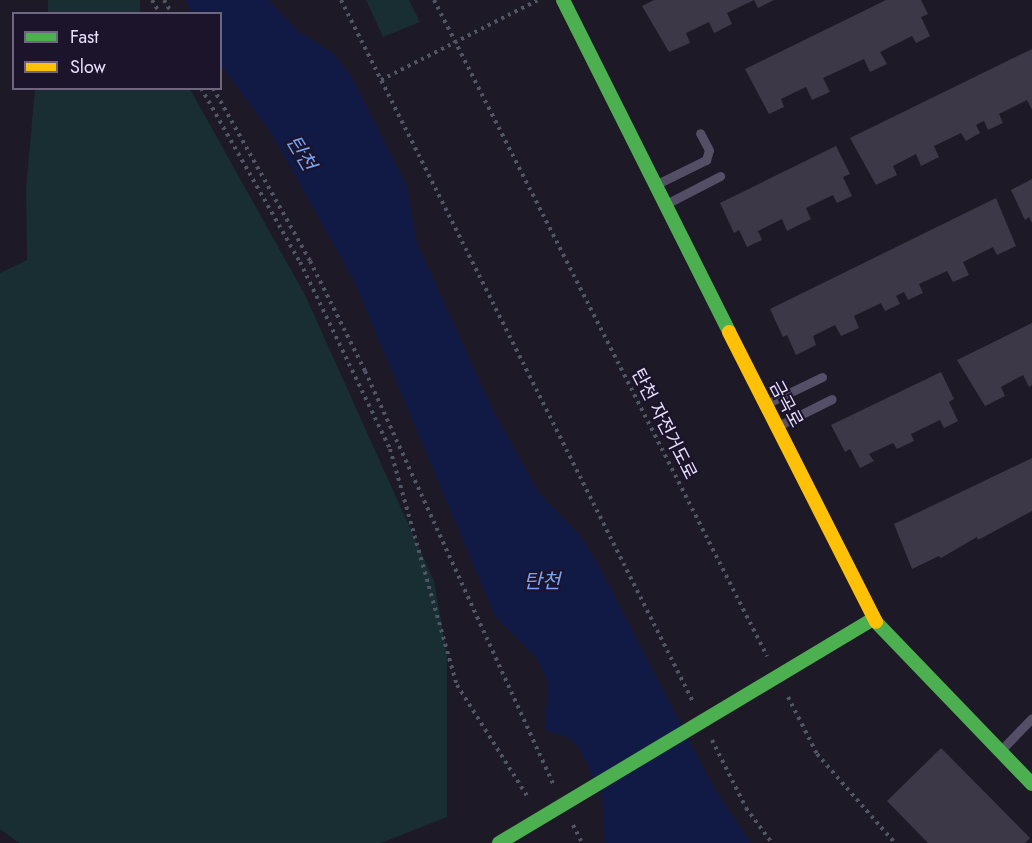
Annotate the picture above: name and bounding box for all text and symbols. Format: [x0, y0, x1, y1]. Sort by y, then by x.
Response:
legend [12, 12, 222, 90]
text: Fast [70, 24, 99, 50]
text: Slow [70, 54, 106, 80]
water label: 탄천 [281, 131, 321, 175]
street label: 탄천 자전거도로 [627, 365, 701, 483]
street label: 금곡로 [765, 377, 807, 431]
water label: 탄천 [524, 569, 560, 593]

